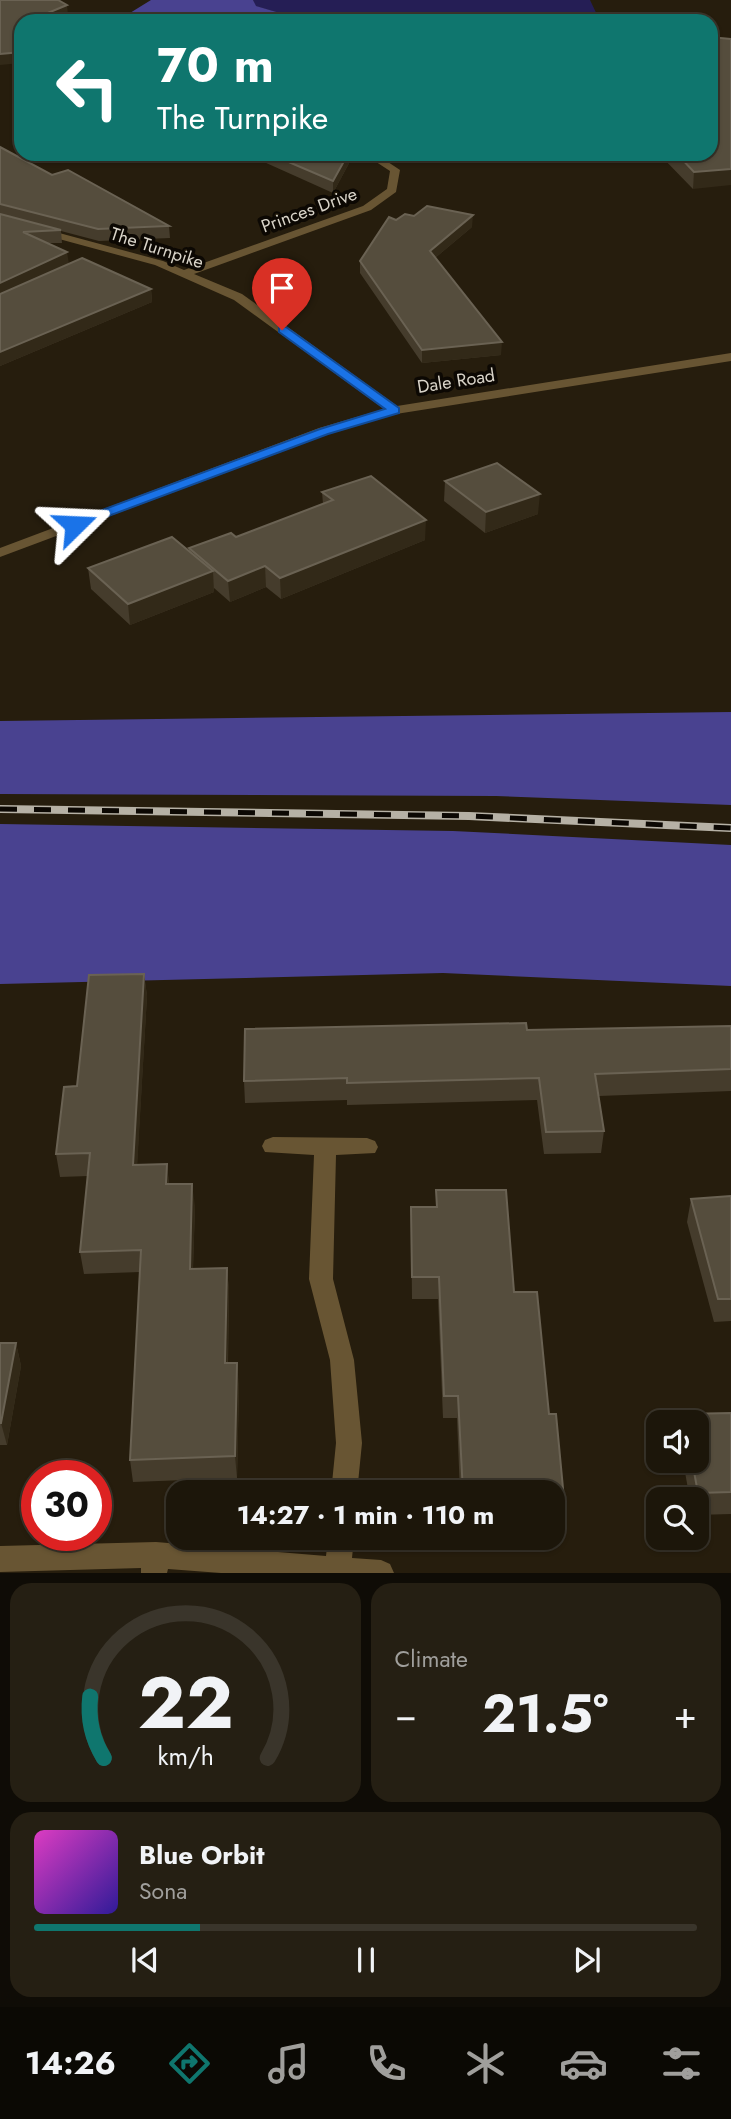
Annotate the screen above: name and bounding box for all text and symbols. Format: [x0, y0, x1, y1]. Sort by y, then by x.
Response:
text: 70 m [157, 30, 274, 100]
icon: left [42, 42, 133, 133]
text: The Turnpike [157, 95, 328, 141]
street label: Princes Drive [257, 181, 361, 239]
street label: The Turnpike [107, 221, 207, 275]
pin [252, 258, 312, 330]
icon: arrive [263, 269, 301, 307]
street label: Dale Road [415, 362, 497, 400]
position arrow [38, 488, 112, 562]
map controls [646, 1410, 709, 1550]
button: sound [646, 1410, 709, 1473]
speed limit sign: 30 [21, 1460, 112, 1551]
button: search [646, 1487, 709, 1550]
text: 14:27 · 1 min · 110 m [237, 1496, 494, 1534]
text: Climate [395, 1642, 468, 1676]
text: 22 [137, 1651, 233, 1756]
text: 21.5° [482, 1676, 608, 1752]
text: − [395, 1687, 417, 1742]
text: + [674, 1687, 697, 1742]
text: km/h [157, 1738, 214, 1774]
text: Blue Orbit [139, 1836, 264, 1874]
text: Sona [139, 1874, 187, 1908]
icon: previous [126, 1941, 164, 1979]
icon: pause [347, 1941, 385, 1979]
icon: next [568, 1941, 606, 1979]
icon: directions [165, 2039, 214, 2088]
icon: music [264, 2039, 313, 2088]
icon: phone [362, 2039, 411, 2088]
icon: climate [461, 2039, 510, 2088]
icon: car [559, 2039, 608, 2088]
icon: filters [657, 2039, 706, 2088]
text: 14:26 [25, 2040, 116, 2086]

